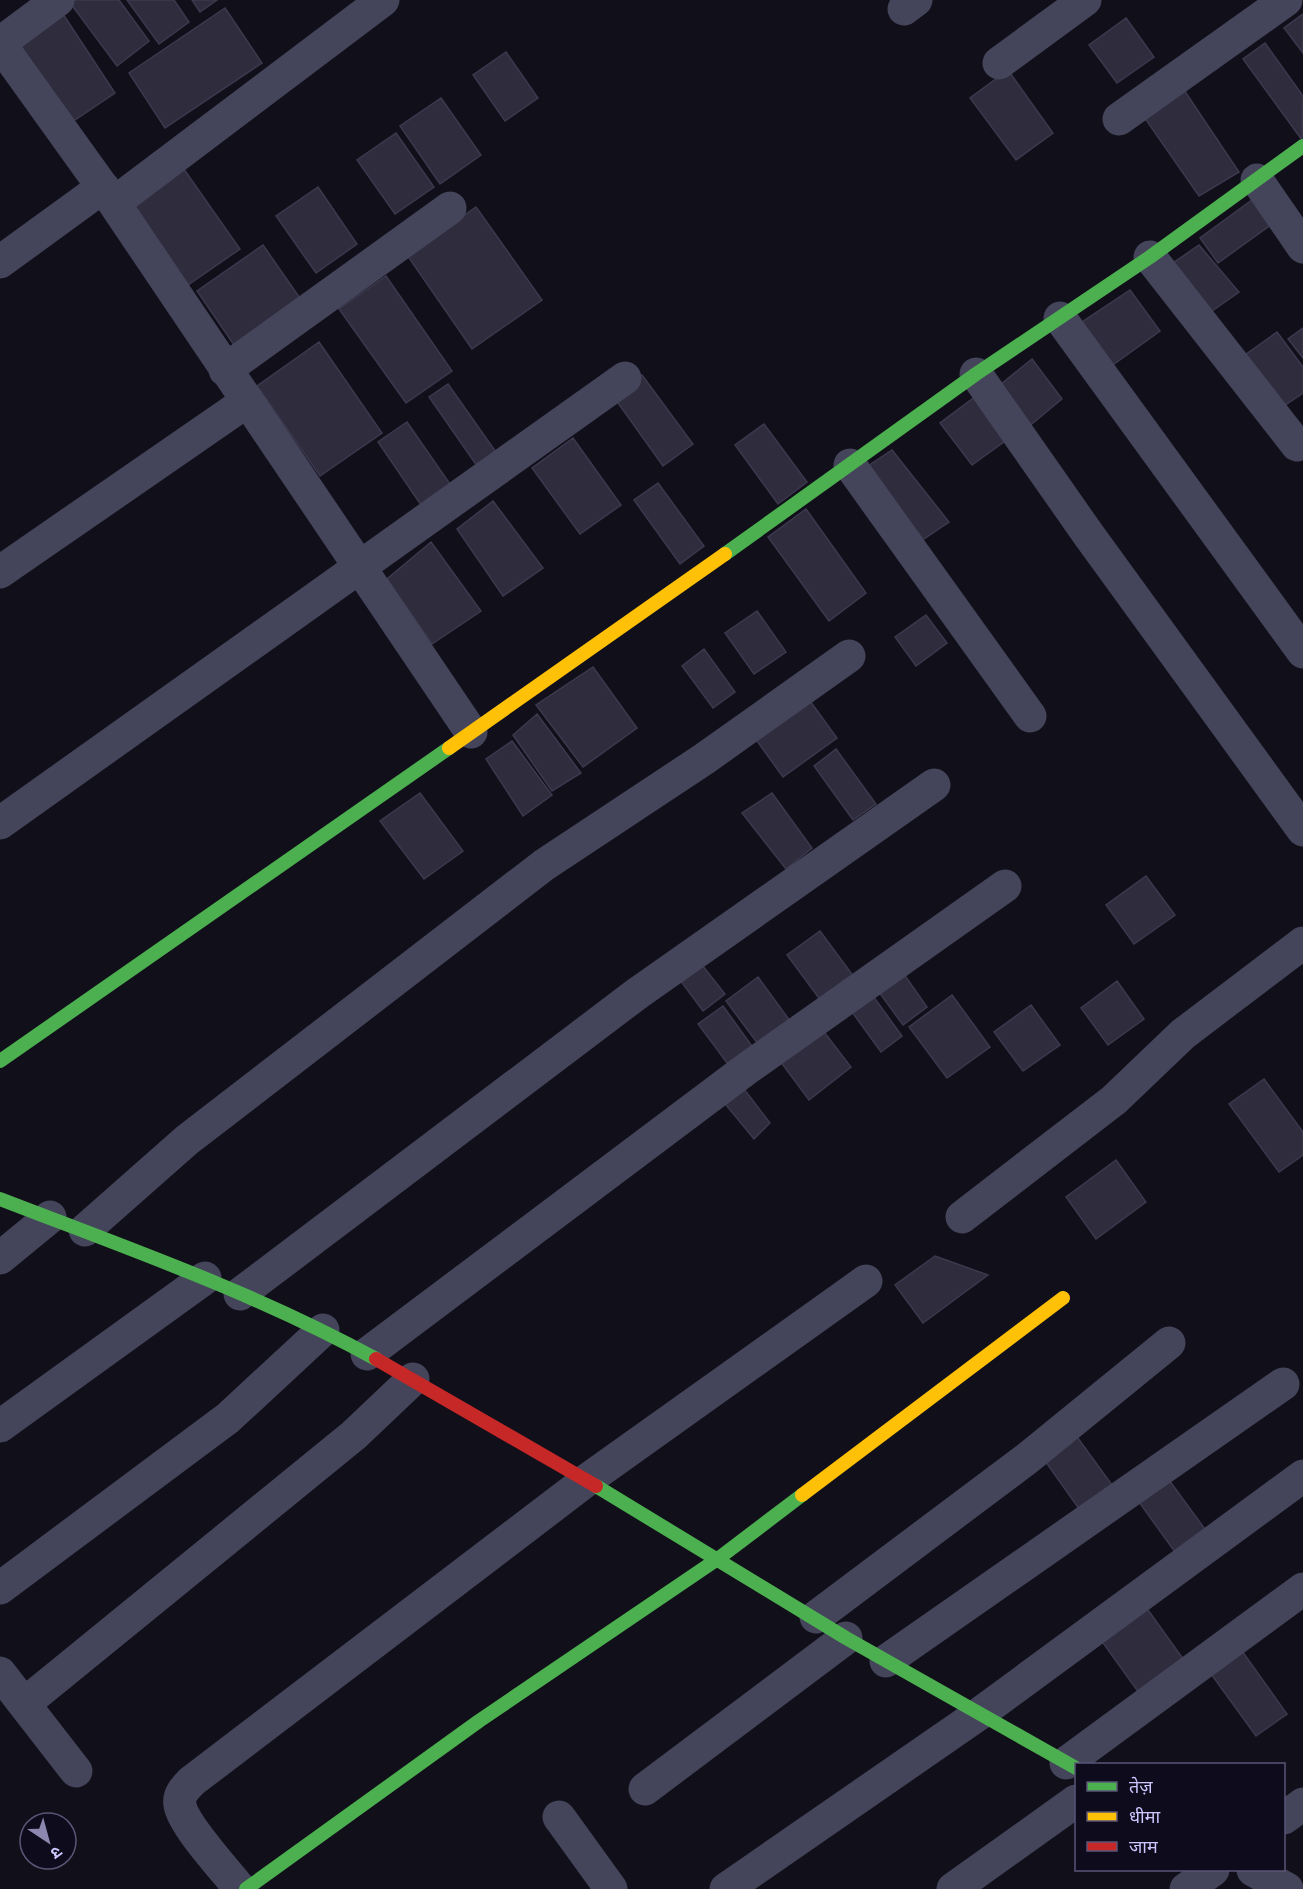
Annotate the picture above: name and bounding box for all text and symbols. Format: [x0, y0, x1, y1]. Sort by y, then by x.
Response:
legend [1075, 1763, 1285, 1871]
text: तेज़ [1129, 1774, 1153, 1798]
text: धीमा [1129, 1804, 1160, 1828]
north arrow [18, 1811, 78, 1871]
text: जाम [1129, 1834, 1159, 1858]
text: उ [46, 1841, 67, 1865]

